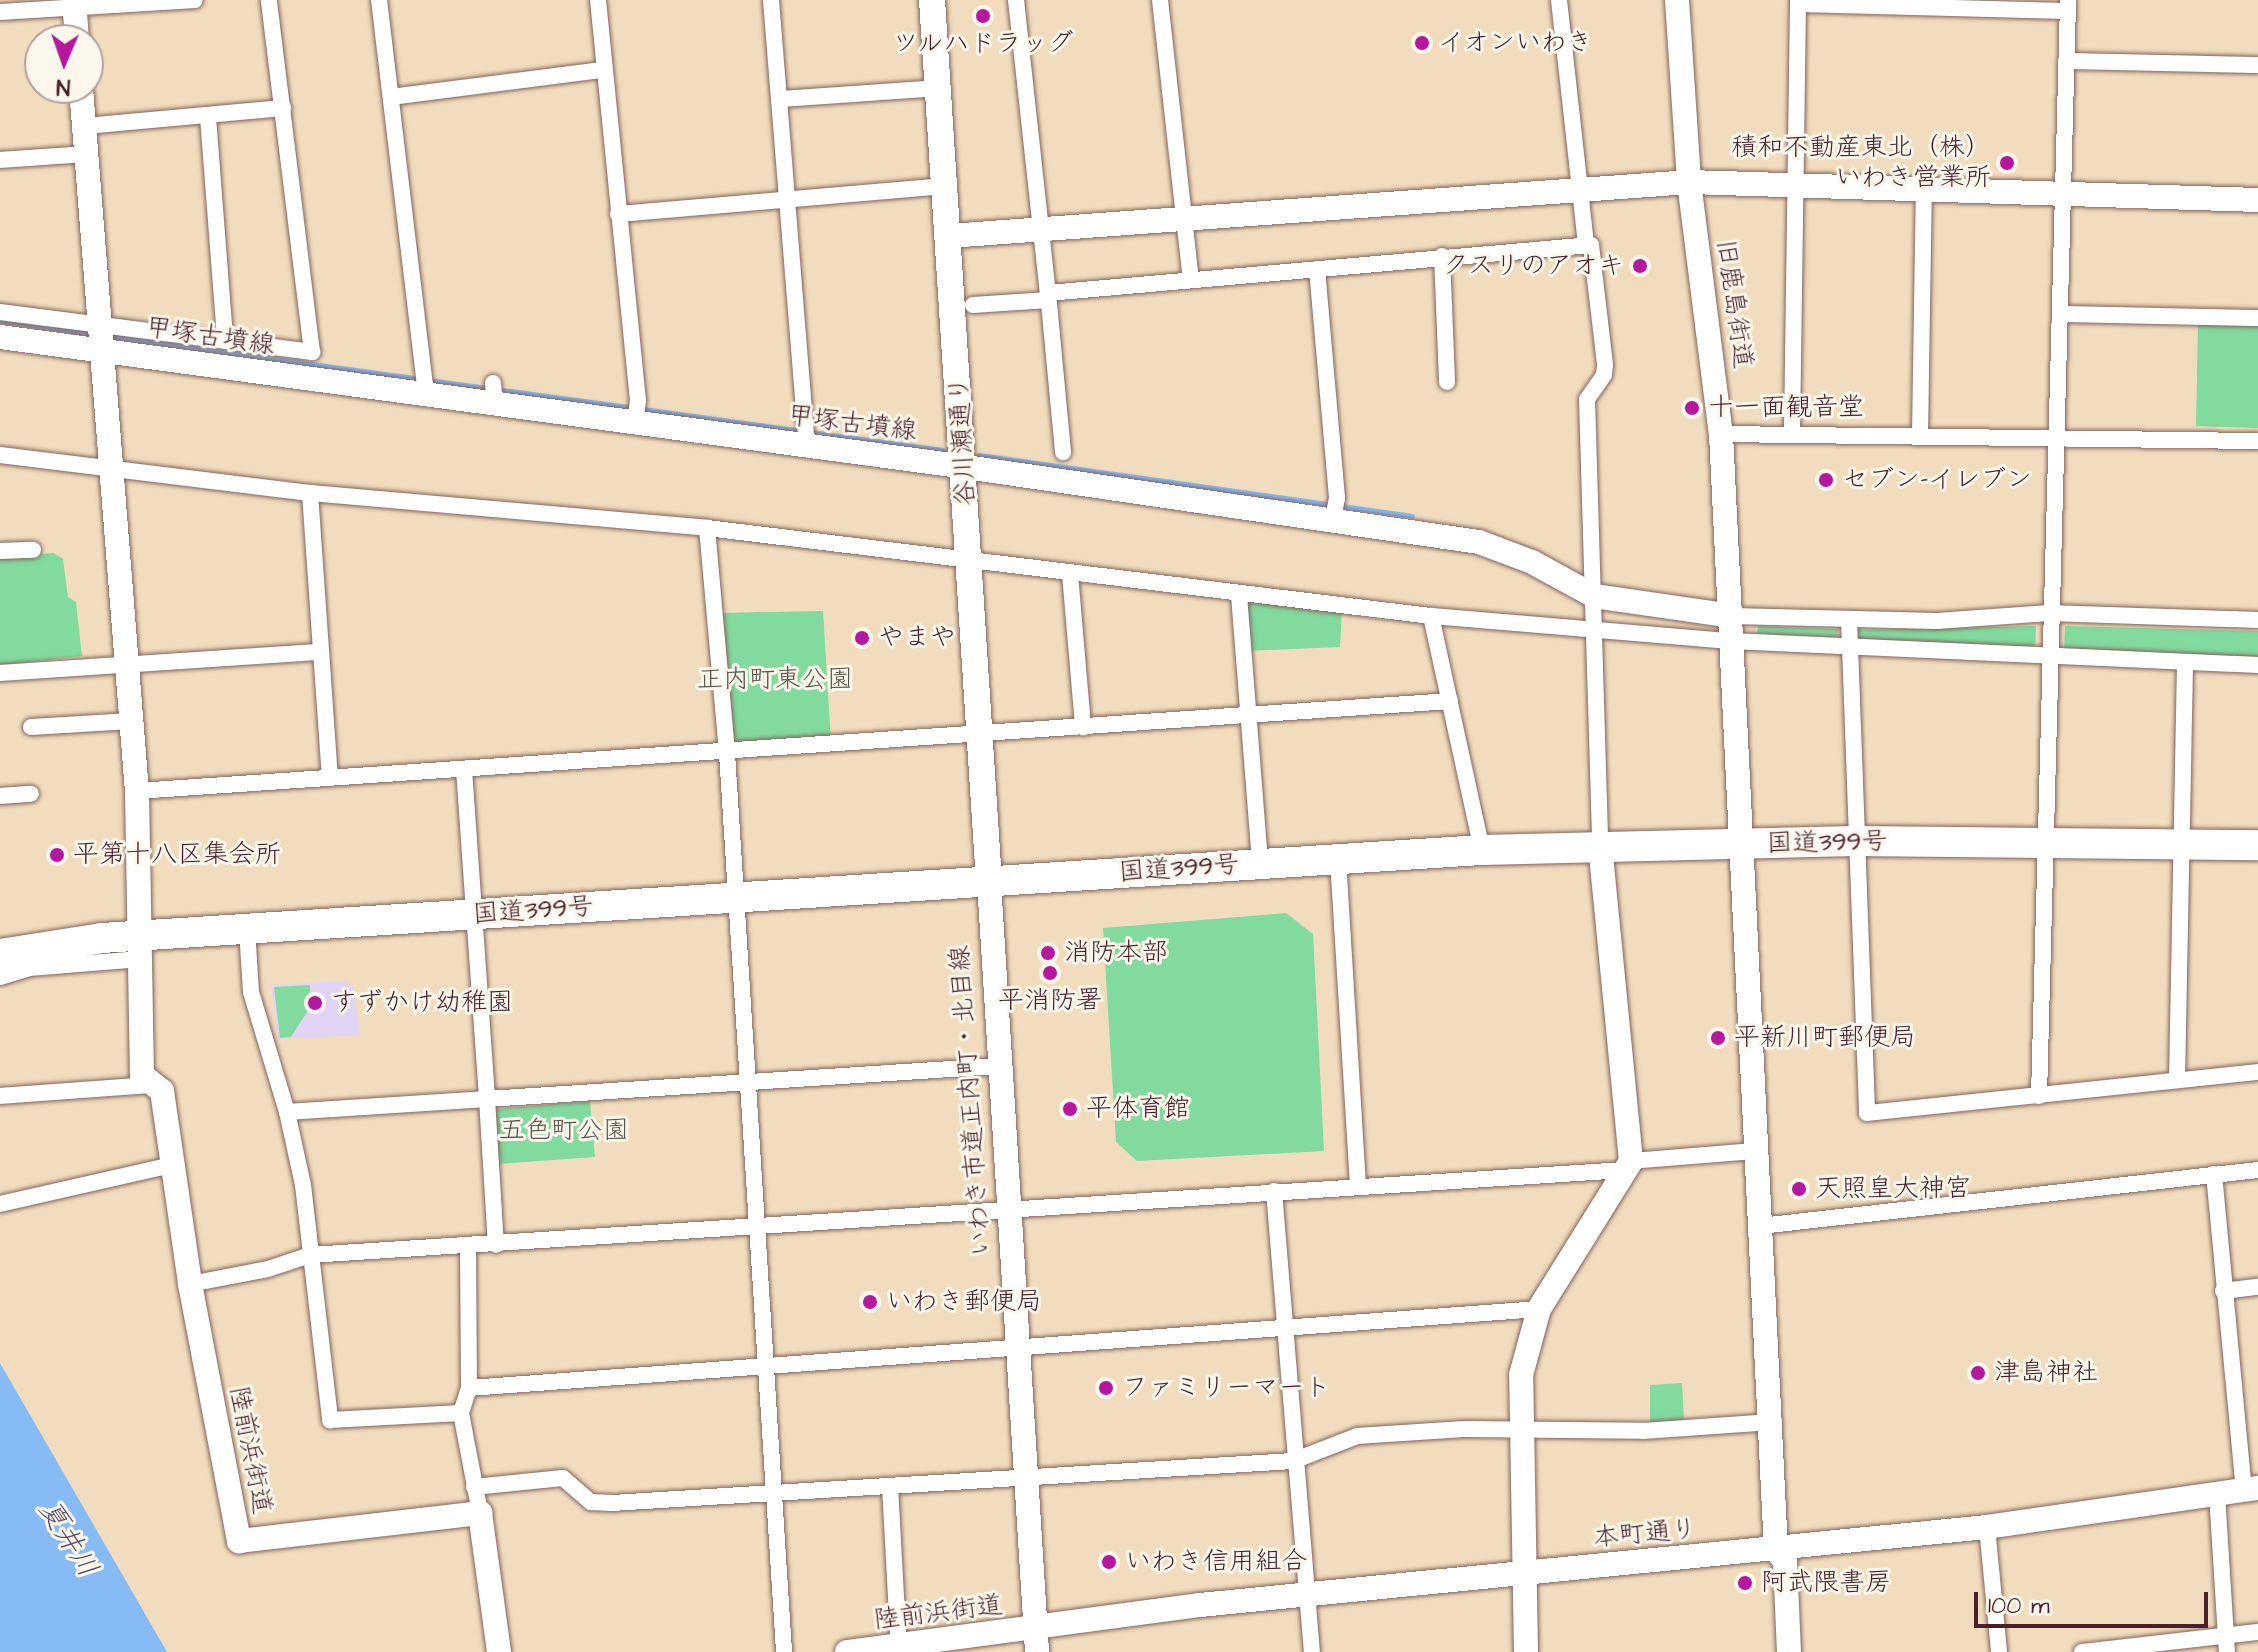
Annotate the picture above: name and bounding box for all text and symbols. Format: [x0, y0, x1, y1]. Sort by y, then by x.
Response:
marker: ツルハドラッグ [974, 7, 992, 25]
north arrow [24, 24, 104, 104]
place label: イオンいわき [1438, 27, 1594, 59]
place label: ツルハドラッグ [892, 28, 1074, 60]
marker: イオンいわき [1413, 34, 1431, 52]
text: N [56, 71, 71, 102]
place label: 積和不動産東北（株） いわき営業所 [1731, 132, 1991, 194]
marker: 積和不動産東北（株） いわき営業所 [1998, 154, 2016, 172]
street label: 旧鹿島街道 [1710, 237, 1758, 371]
place label: クスリのアオキ [1442, 250, 1624, 282]
marker: クスリのアオキ [1631, 257, 1649, 275]
street label: 甲塚古墳線 [143, 313, 277, 361]
street label: 谷川瀬通り [944, 375, 982, 507]
place label: 十一面観音堂 [1708, 392, 1864, 424]
marker: 十一面観音堂 [1683, 399, 1701, 417]
street label: 甲塚古墳線 [786, 401, 918, 447]
place label: セブン-イレブン [1842, 464, 2032, 496]
marker: セブン-イレブン [1817, 471, 1835, 489]
place label: やまや [878, 622, 956, 654]
marker: やまや [853, 629, 871, 647]
park label: 正内町東公園 [697, 664, 853, 696]
street label: 国道399号 [1766, 826, 1888, 860]
place label: 平第十八区集会所 [73, 839, 281, 871]
marker: 平第十八区集会所 [48, 846, 66, 864]
street label: 国道399号 [1118, 849, 1240, 889]
street label: 国道399号 [472, 891, 594, 931]
place label: 消防本部 [1064, 937, 1168, 969]
street label: いわき市道正内町・北目線 [945, 944, 997, 1258]
marker: 消防本部 [1039, 944, 1057, 962]
marker: 平消防署 [1041, 964, 1059, 982]
place label: 平消防署 [998, 985, 1102, 1017]
place label: すずかけ幼稚園 [331, 987, 513, 1019]
marker: すずかけ幼稚園 [306, 994, 324, 1012]
place label: 平新川町郵便局 [1734, 1022, 1916, 1054]
marker: 平新川町郵便局 [1709, 1029, 1727, 1047]
place label: 平体育館 [1086, 1093, 1190, 1125]
marker: 平体育館 [1061, 1100, 1079, 1118]
park label: 五色町公園 [499, 1115, 629, 1147]
place label: 天照皇大神宮 [1815, 1173, 1971, 1205]
marker: 天照皇大神宮 [1790, 1180, 1808, 1198]
place label: いわき郵便局 [886, 1286, 1042, 1318]
marker: いわき郵便局 [861, 1293, 879, 1311]
place label: 津島神社 [1994, 1357, 2098, 1389]
marker: 津島神社 [1969, 1364, 1987, 1382]
place label: ファミリーマート [1122, 1372, 1330, 1404]
marker: ファミリーマート [1097, 1379, 1115, 1397]
street label: 陸前浜街道 [222, 1383, 278, 1517]
water label: 夏井川 [31, 1494, 105, 1584]
street label: 本町通り [1592, 1514, 1698, 1554]
place label: いわき信用組合 [1125, 1546, 1307, 1578]
marker: いわき信用組合 [1100, 1553, 1118, 1571]
place label: 阿武隈書房 [1761, 1567, 1891, 1599]
marker: 阿武隈書房 [1736, 1574, 1754, 1592]
scale bar [1978, 1576, 2212, 1626]
text: 100 m [1988, 1589, 2050, 1623]
street label: 陸前浜街道 [872, 1590, 1004, 1636]

